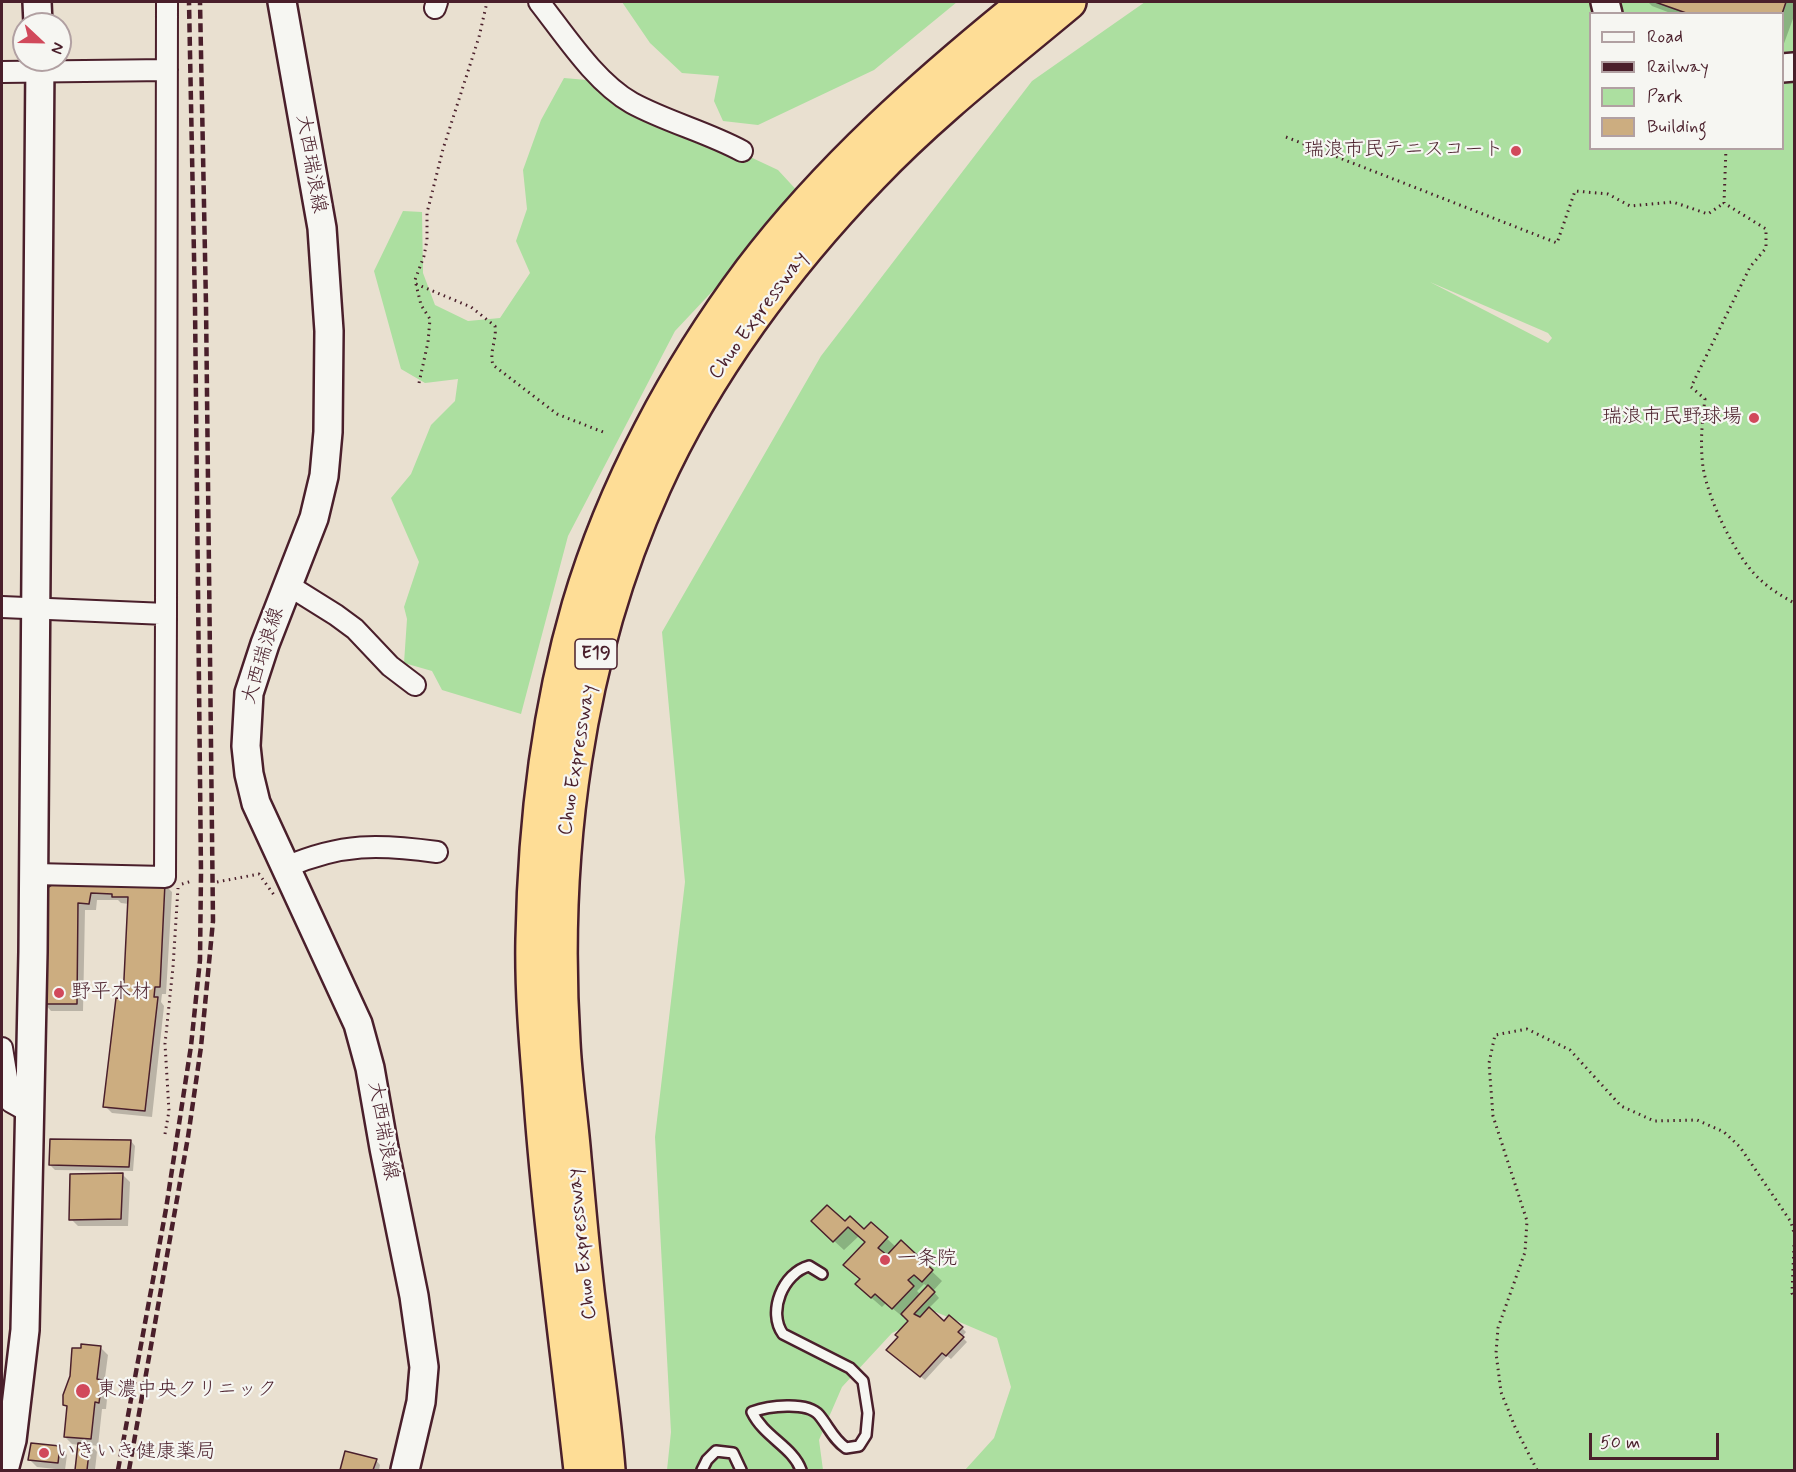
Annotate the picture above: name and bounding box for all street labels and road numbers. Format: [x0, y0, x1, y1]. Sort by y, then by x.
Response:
street label: 大西瑞浪線 [289, 113, 331, 215]
street label: Chuo Expressway [704, 247, 814, 385]
street label: 大西瑞浪線 [238, 605, 290, 707]
road number: E19 [575, 639, 617, 669]
street label: Chuo Expressway [554, 683, 602, 837]
street label: 大西瑞浪線 [361, 1080, 403, 1182]
street label: Chuo Expressway [563, 1167, 603, 1321]

